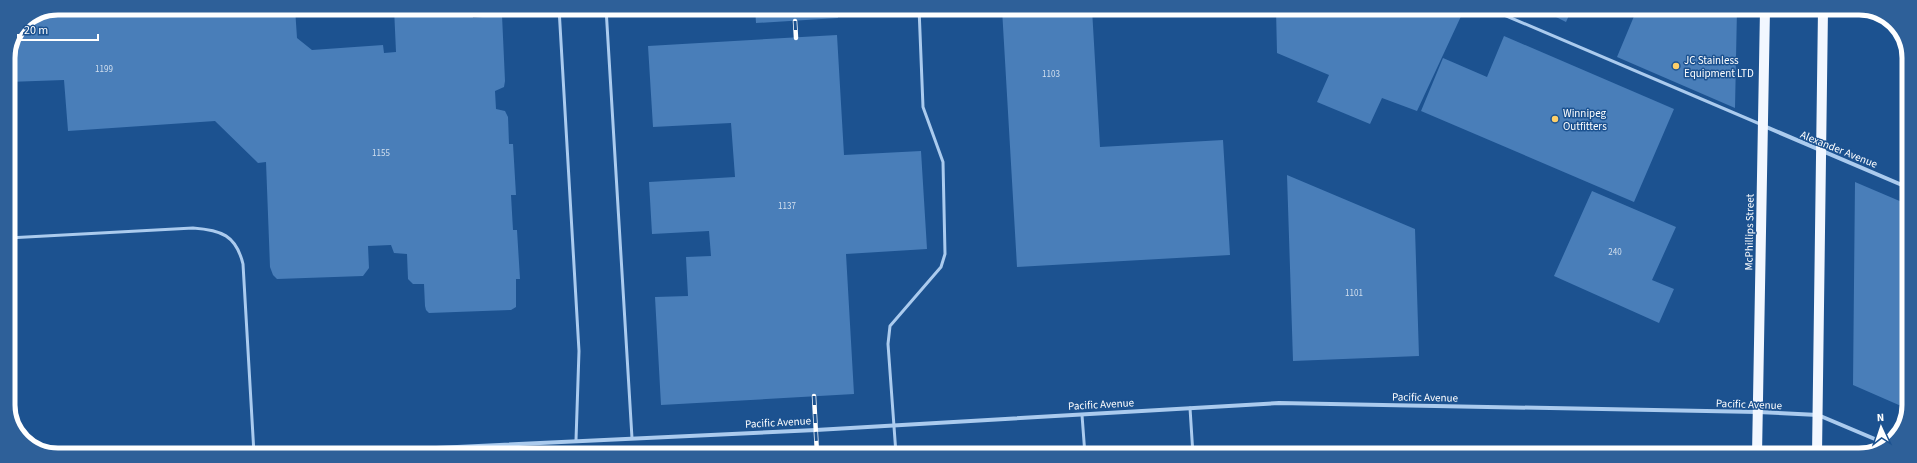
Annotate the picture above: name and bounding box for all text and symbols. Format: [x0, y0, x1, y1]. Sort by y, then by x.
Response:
scale bar [18, 16, 98, 42]
text: 20 m [24, 22, 48, 39]
place label: JC Stainless Equipment LTD [1684, 53, 1754, 81]
marker: JC Stainless Equipment LTD [1671, 61, 1681, 71]
house number: 1199 [95, 63, 113, 76]
house number: 1103 [1042, 68, 1060, 81]
place label: Winnipeg Outfitters [1563, 106, 1607, 134]
marker: Winnipeg Outfitters [1550, 114, 1560, 124]
street label: Alexander Avenue [1798, 127, 1880, 172]
house number: 1155 [372, 147, 390, 160]
street label: McPhillips Street [1741, 193, 1758, 270]
house number: 1137 [778, 200, 796, 213]
house number: 240 [1608, 246, 1622, 259]
house number: 1101 [1345, 287, 1363, 300]
street label: Pacific Avenue [1392, 389, 1459, 406]
street label: Pacific Avenue [1068, 395, 1135, 414]
street label: Pacific Avenue [1716, 396, 1783, 413]
north arrow [1861, 407, 1901, 447]
text: N [1876, 410, 1885, 425]
street label: Pacific Avenue [745, 413, 812, 432]

